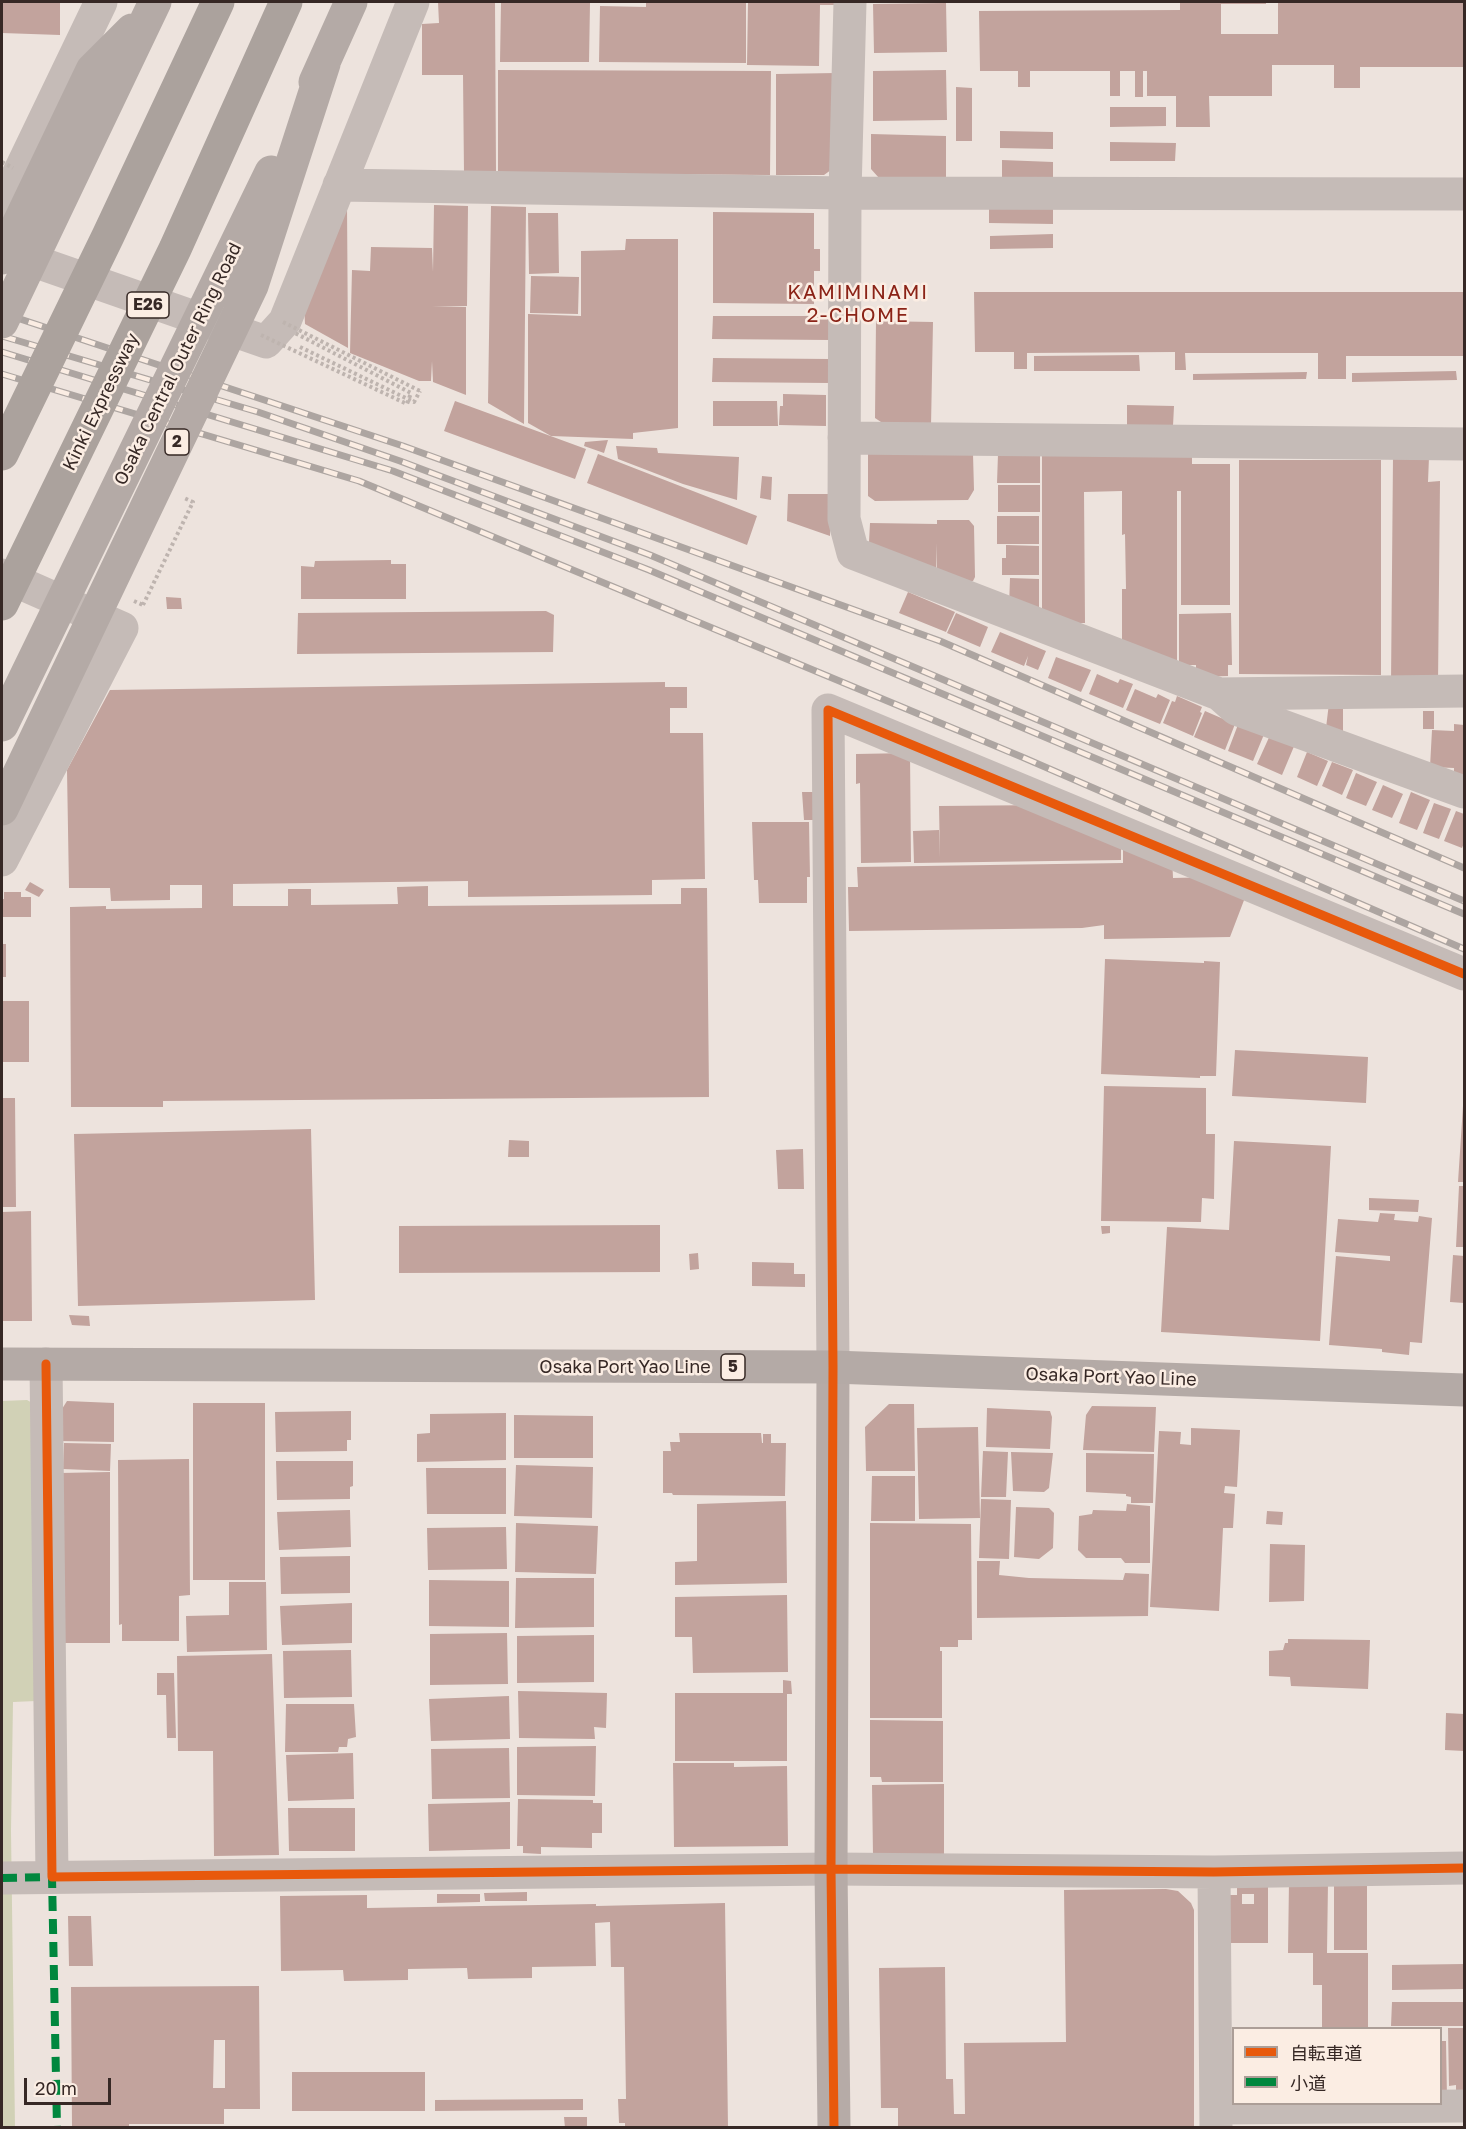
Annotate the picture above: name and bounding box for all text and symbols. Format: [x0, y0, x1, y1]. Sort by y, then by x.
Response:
street label: Osaka Central Outer Ring Road [110, 239, 246, 489]
district label: KAMIMINAMI 2-CHOME [787, 281, 929, 328]
road number: E26 [127, 292, 169, 318]
street label: Kinki Expressway [58, 330, 144, 474]
road number: 2 [165, 429, 189, 455]
road number: 5 [721, 1354, 745, 1380]
street label: Osaka Port Yao Line [539, 1356, 711, 1378]
street label: Osaka Port Yao Line [1025, 1363, 1197, 1391]
legend [1232, 2027, 1442, 2105]
text: 自転車道 [1290, 2042, 1362, 2064]
scale bar [27, 2066, 114, 2104]
text: 小道 [1290, 2072, 1326, 2094]
text: 20 m [35, 2077, 77, 2099]

